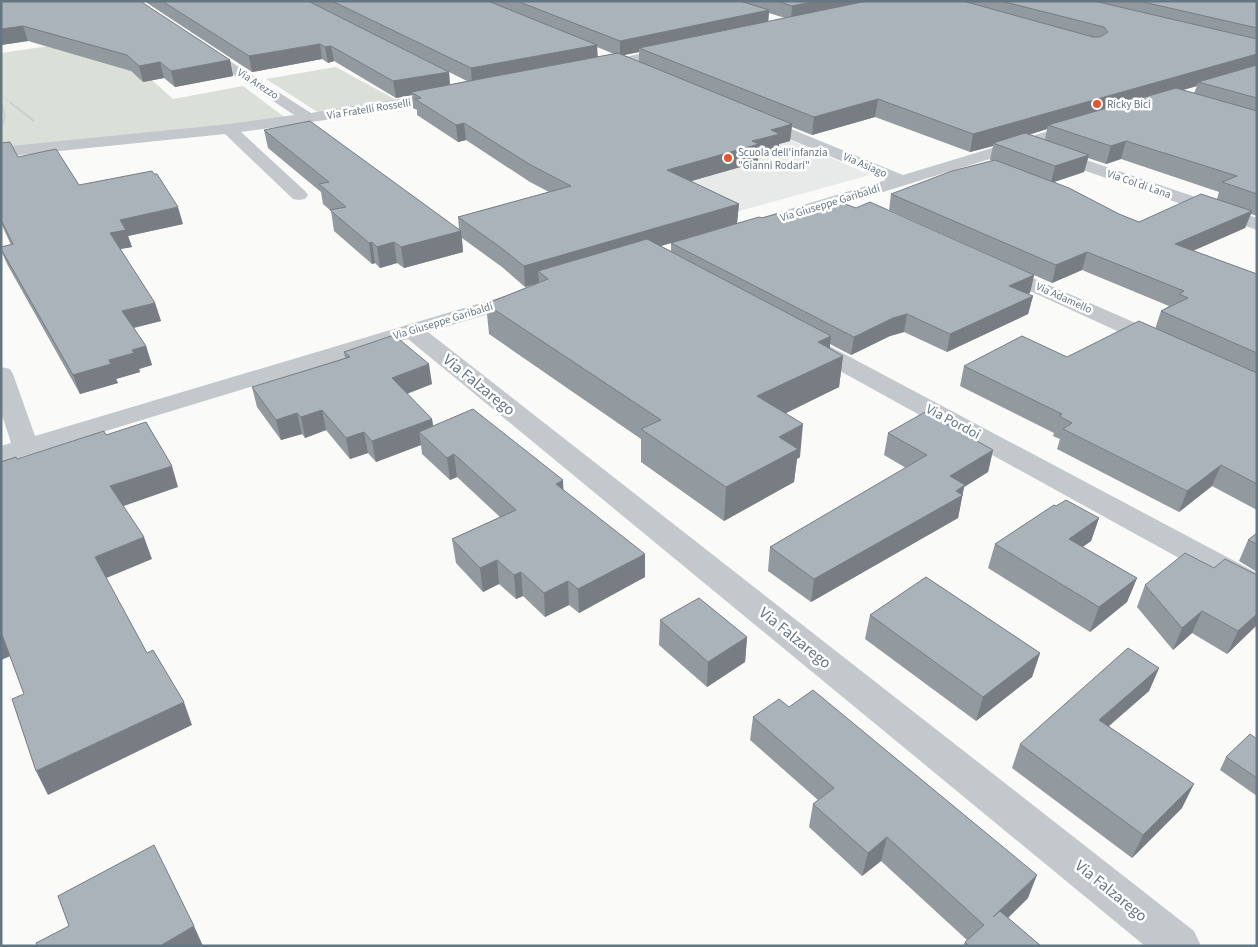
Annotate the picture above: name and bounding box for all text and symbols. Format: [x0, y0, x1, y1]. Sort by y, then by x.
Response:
street label: Via Arezzo [234, 65, 282, 103]
street label: Via Fratelli Rosselli [326, 95, 412, 123]
place label: Ricky Bici [1107, 97, 1151, 112]
marker: Ricky Bici [1091, 98, 1103, 110]
place label: Scuola dell'infanzia "Gianni Rodari" [738, 145, 828, 173]
street label: Via Asiago [841, 149, 889, 181]
marker: Scuola dell'infanzia "Gianni Rodari" [722, 152, 734, 164]
street label: Via Col di Lana [1105, 166, 1173, 202]
street label: Via Giuseppe Garibaldi [778, 181, 882, 225]
street label: Via Adamello [1034, 279, 1094, 317]
street label: Via Giuseppe Garibaldi [391, 299, 495, 343]
street label: Via Falzarego [438, 349, 520, 421]
street label: Via Pordoi [922, 399, 984, 445]
street label: Via Falzarego [754, 602, 836, 674]
street label: Via Falzarego [1070, 855, 1152, 927]

